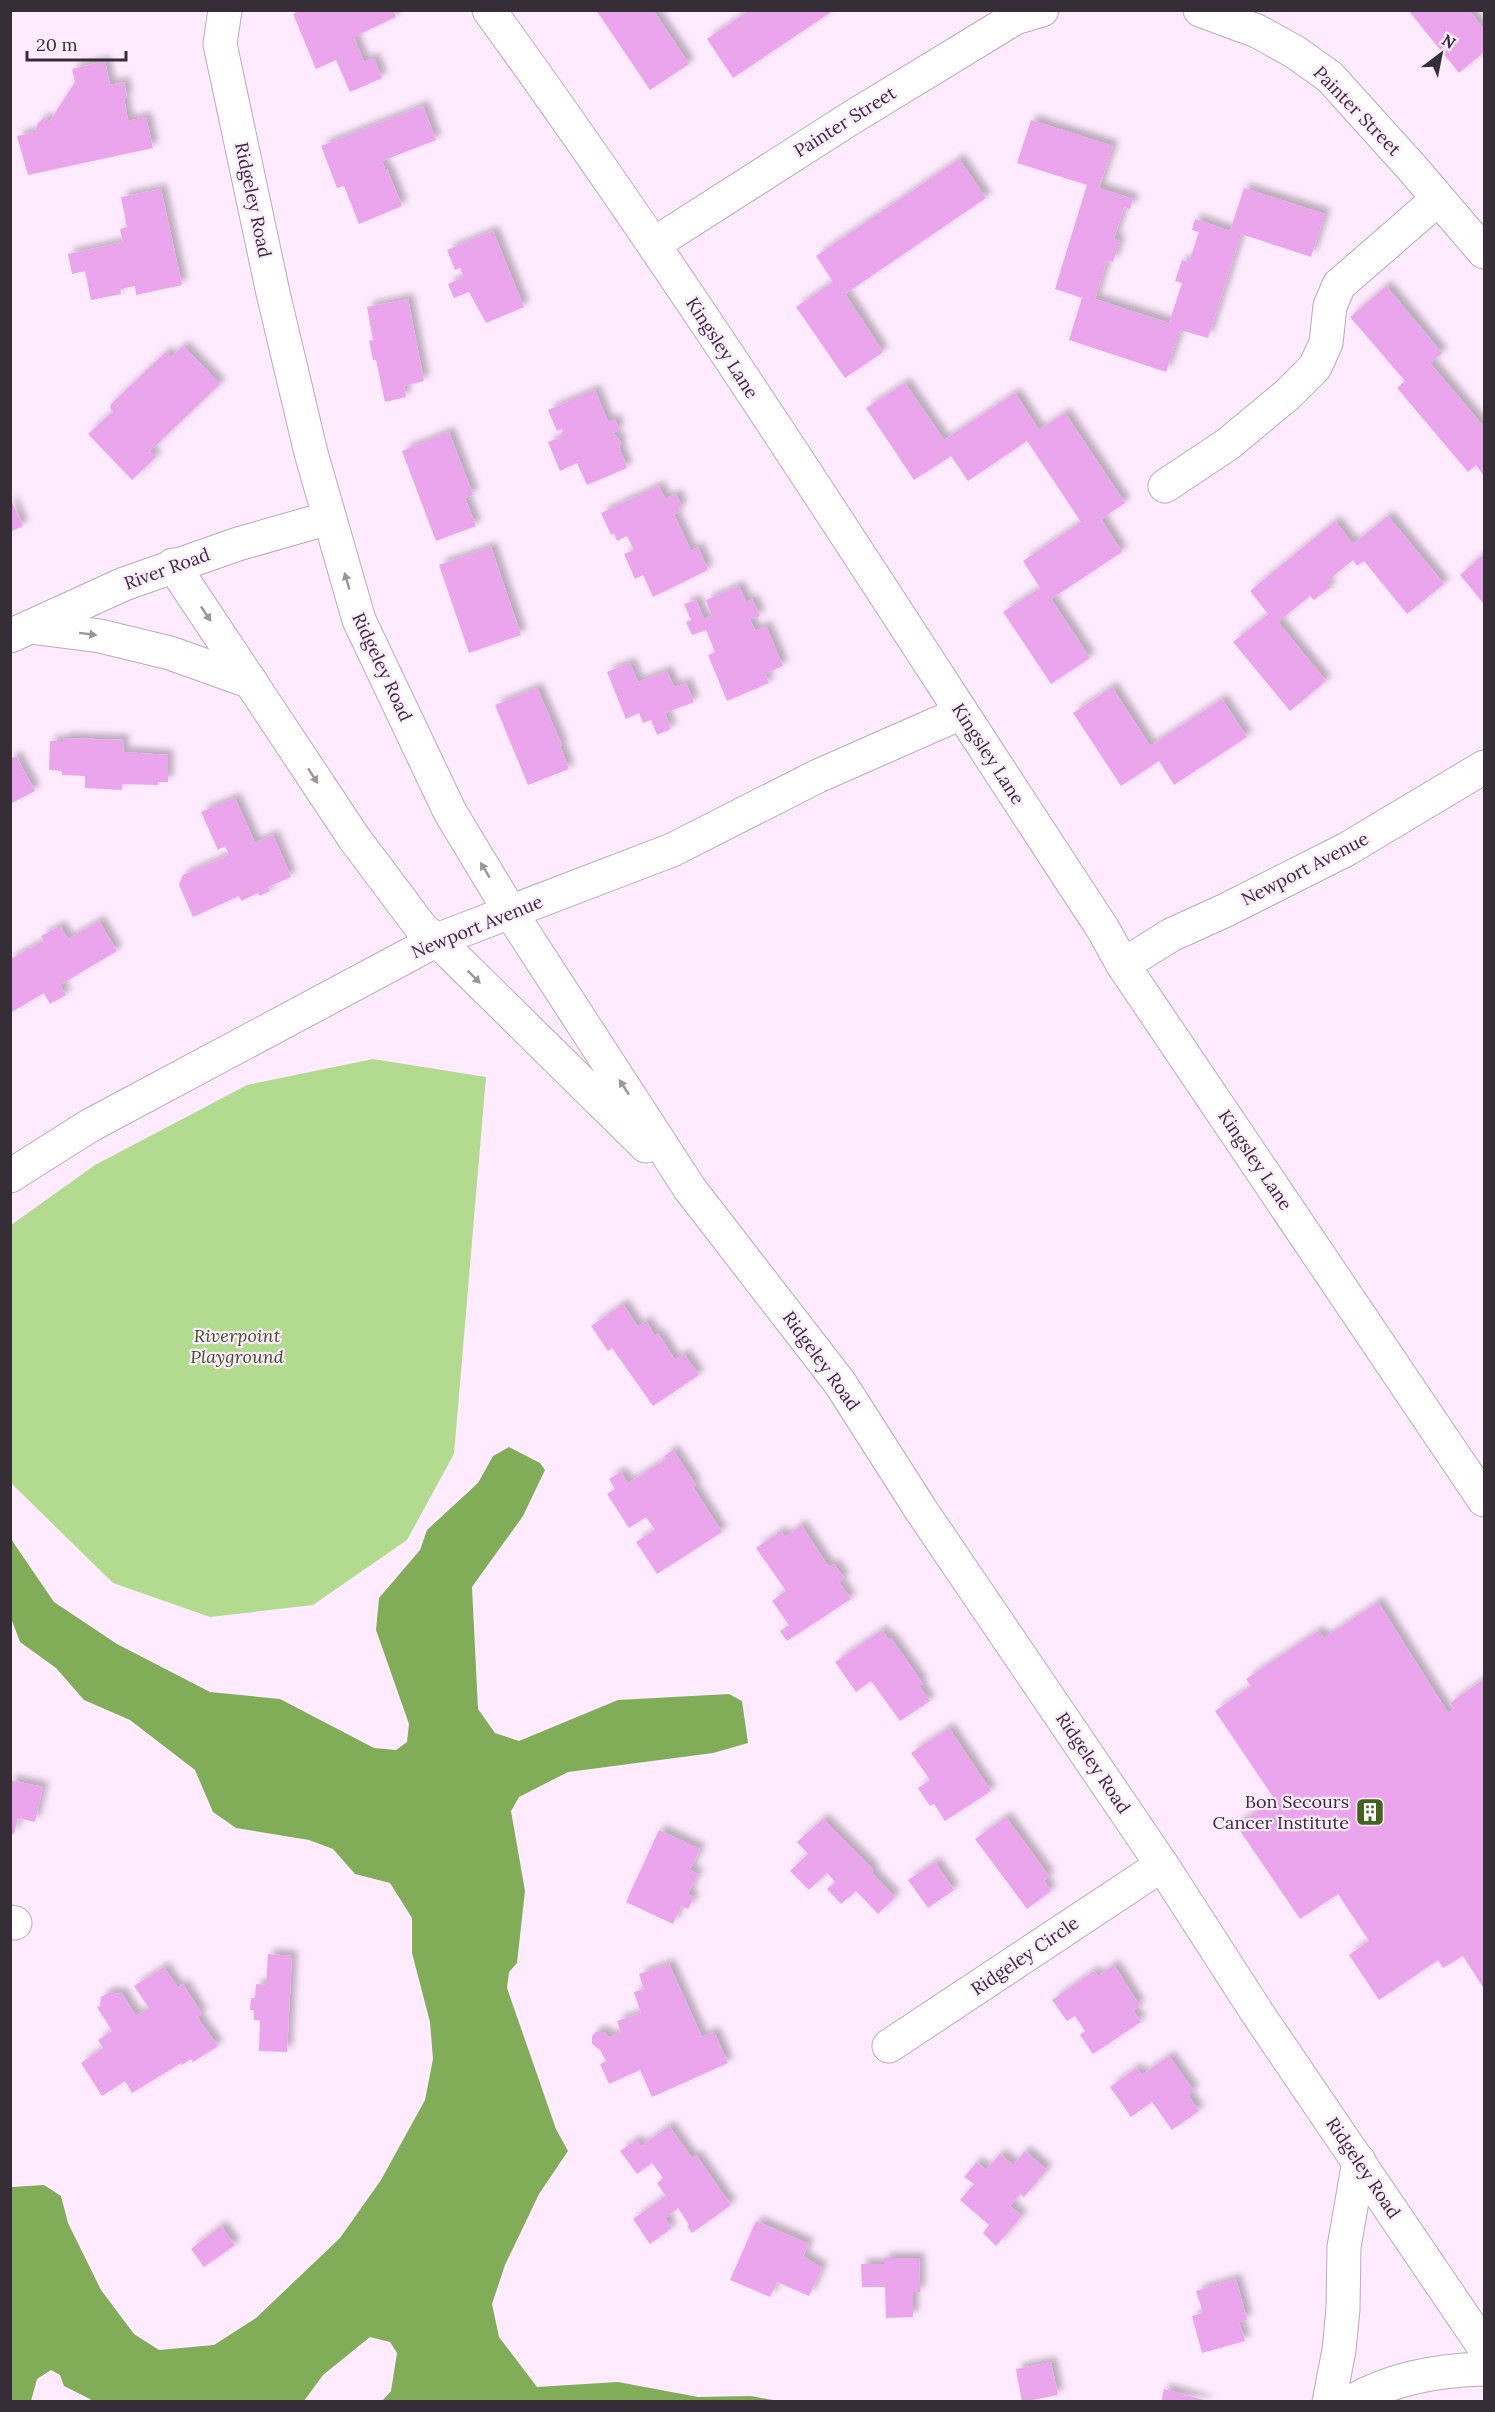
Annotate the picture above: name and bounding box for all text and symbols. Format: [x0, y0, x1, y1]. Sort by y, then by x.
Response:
scale bar [27, 24, 126, 62]
north arrow [1411, 24, 1471, 84]
text: N [1438, 30, 1459, 53]
text: 20 m [36, 33, 78, 56]
street label: Painter Street [1309, 61, 1406, 160]
street label: Painter Street [789, 81, 900, 162]
street label: Ridgeley Road [230, 140, 277, 260]
street label: Kingsley Lane [681, 293, 764, 403]
street label: River Road [121, 542, 213, 595]
one-way arrow [342, 572, 351, 590]
one-way arrow [200, 606, 211, 622]
street label: Ridgeley Road [347, 609, 418, 725]
one-way arrow [78, 630, 97, 639]
street label: Kingsley Lane [947, 699, 1030, 809]
one-way arrow [308, 768, 319, 785]
street label: Newport Avenue [1237, 827, 1372, 910]
one-way arrow [480, 861, 490, 878]
street label: Newport Avenue [408, 890, 546, 963]
one-way arrow [467, 969, 481, 983]
one-way arrow [618, 1079, 629, 1095]
street label: Kingsley Lane [1213, 1105, 1298, 1214]
street label: Ridgeley Road [778, 1306, 865, 1415]
park label: Riverpoint Playground [190, 1324, 284, 1368]
street label: Ridgeley Road [1051, 1708, 1136, 1818]
place label: Bon Secours Cancer Institute [1213, 1790, 1349, 1834]
building icon: Bon Secours Cancer Institute [1354, 1796, 1386, 1828]
street label: Ridgeley Circle [966, 1911, 1083, 2000]
street label: Ridgeley Road [1321, 2113, 1406, 2223]

